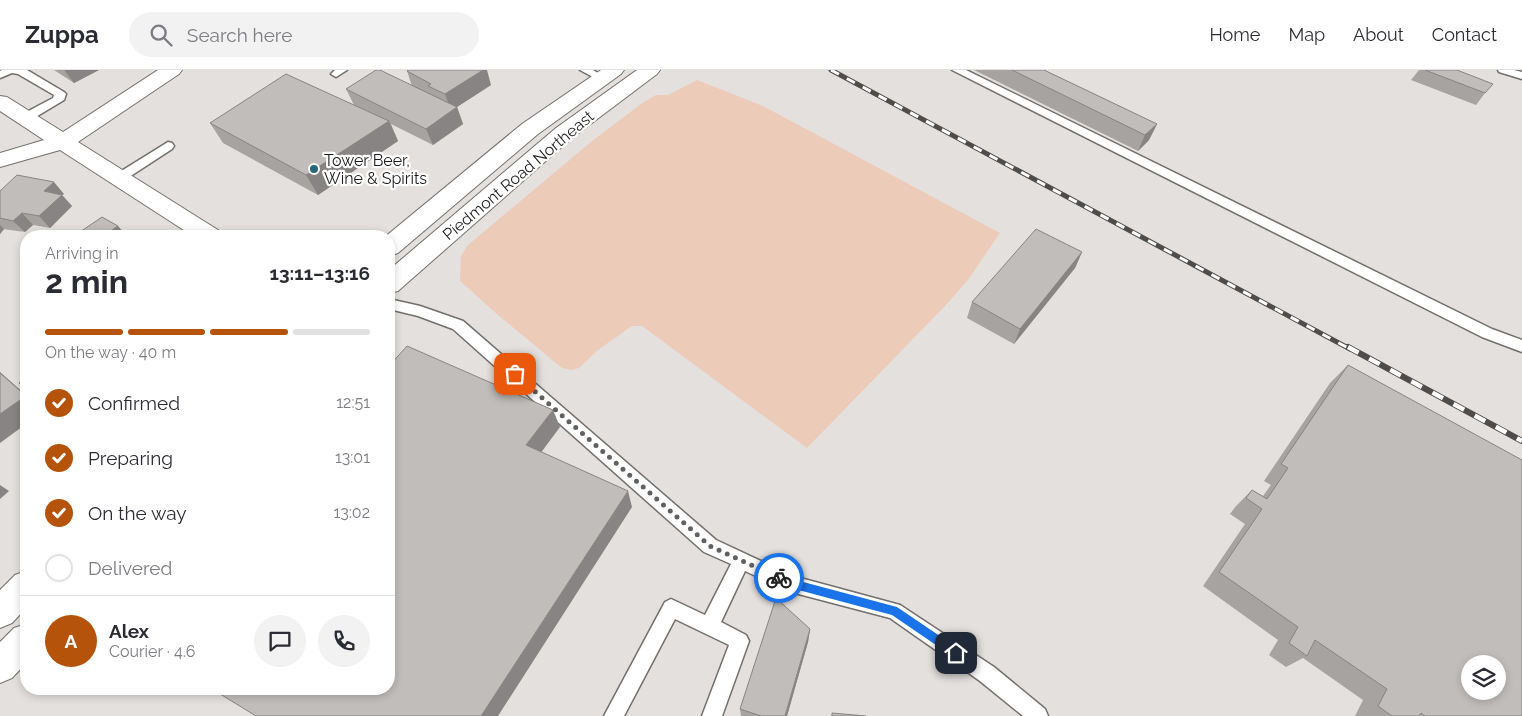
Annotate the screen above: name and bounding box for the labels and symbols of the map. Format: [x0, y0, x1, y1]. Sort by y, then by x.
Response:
street label: Piedmont Road Northeast [439, 106, 598, 244]
place label: Tower Beer, Wine & Spirits [324, 151, 427, 188]
marker: Tower Beer, Wine & Spirits [308, 163, 320, 175]
pin [494, 353, 536, 395]
courier [754, 553, 804, 603]
pin [935, 632, 977, 674]

